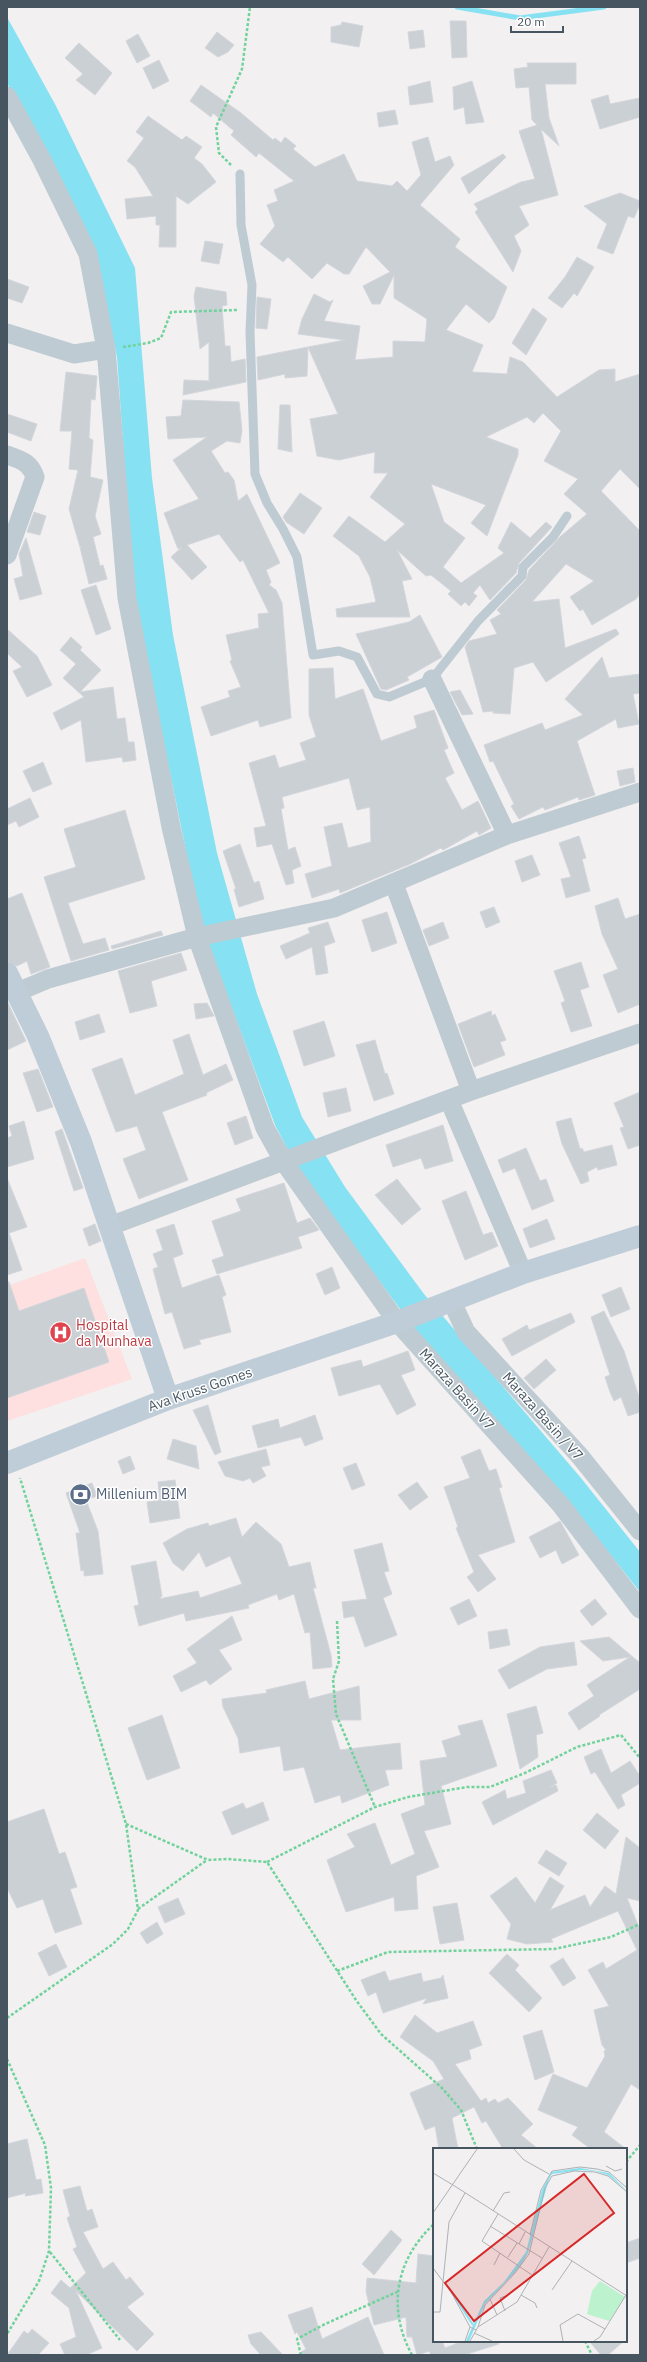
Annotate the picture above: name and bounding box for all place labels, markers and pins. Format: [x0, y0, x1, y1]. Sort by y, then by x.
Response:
place label: Hospital da Munhava [76, 1316, 152, 1350]
hospital icon: Hospital da Munhava [48, 1320, 74, 1346]
bank icon: Millenium BIM [68, 1481, 94, 1507]
place label: Millenium BIM [96, 1485, 187, 1503]

